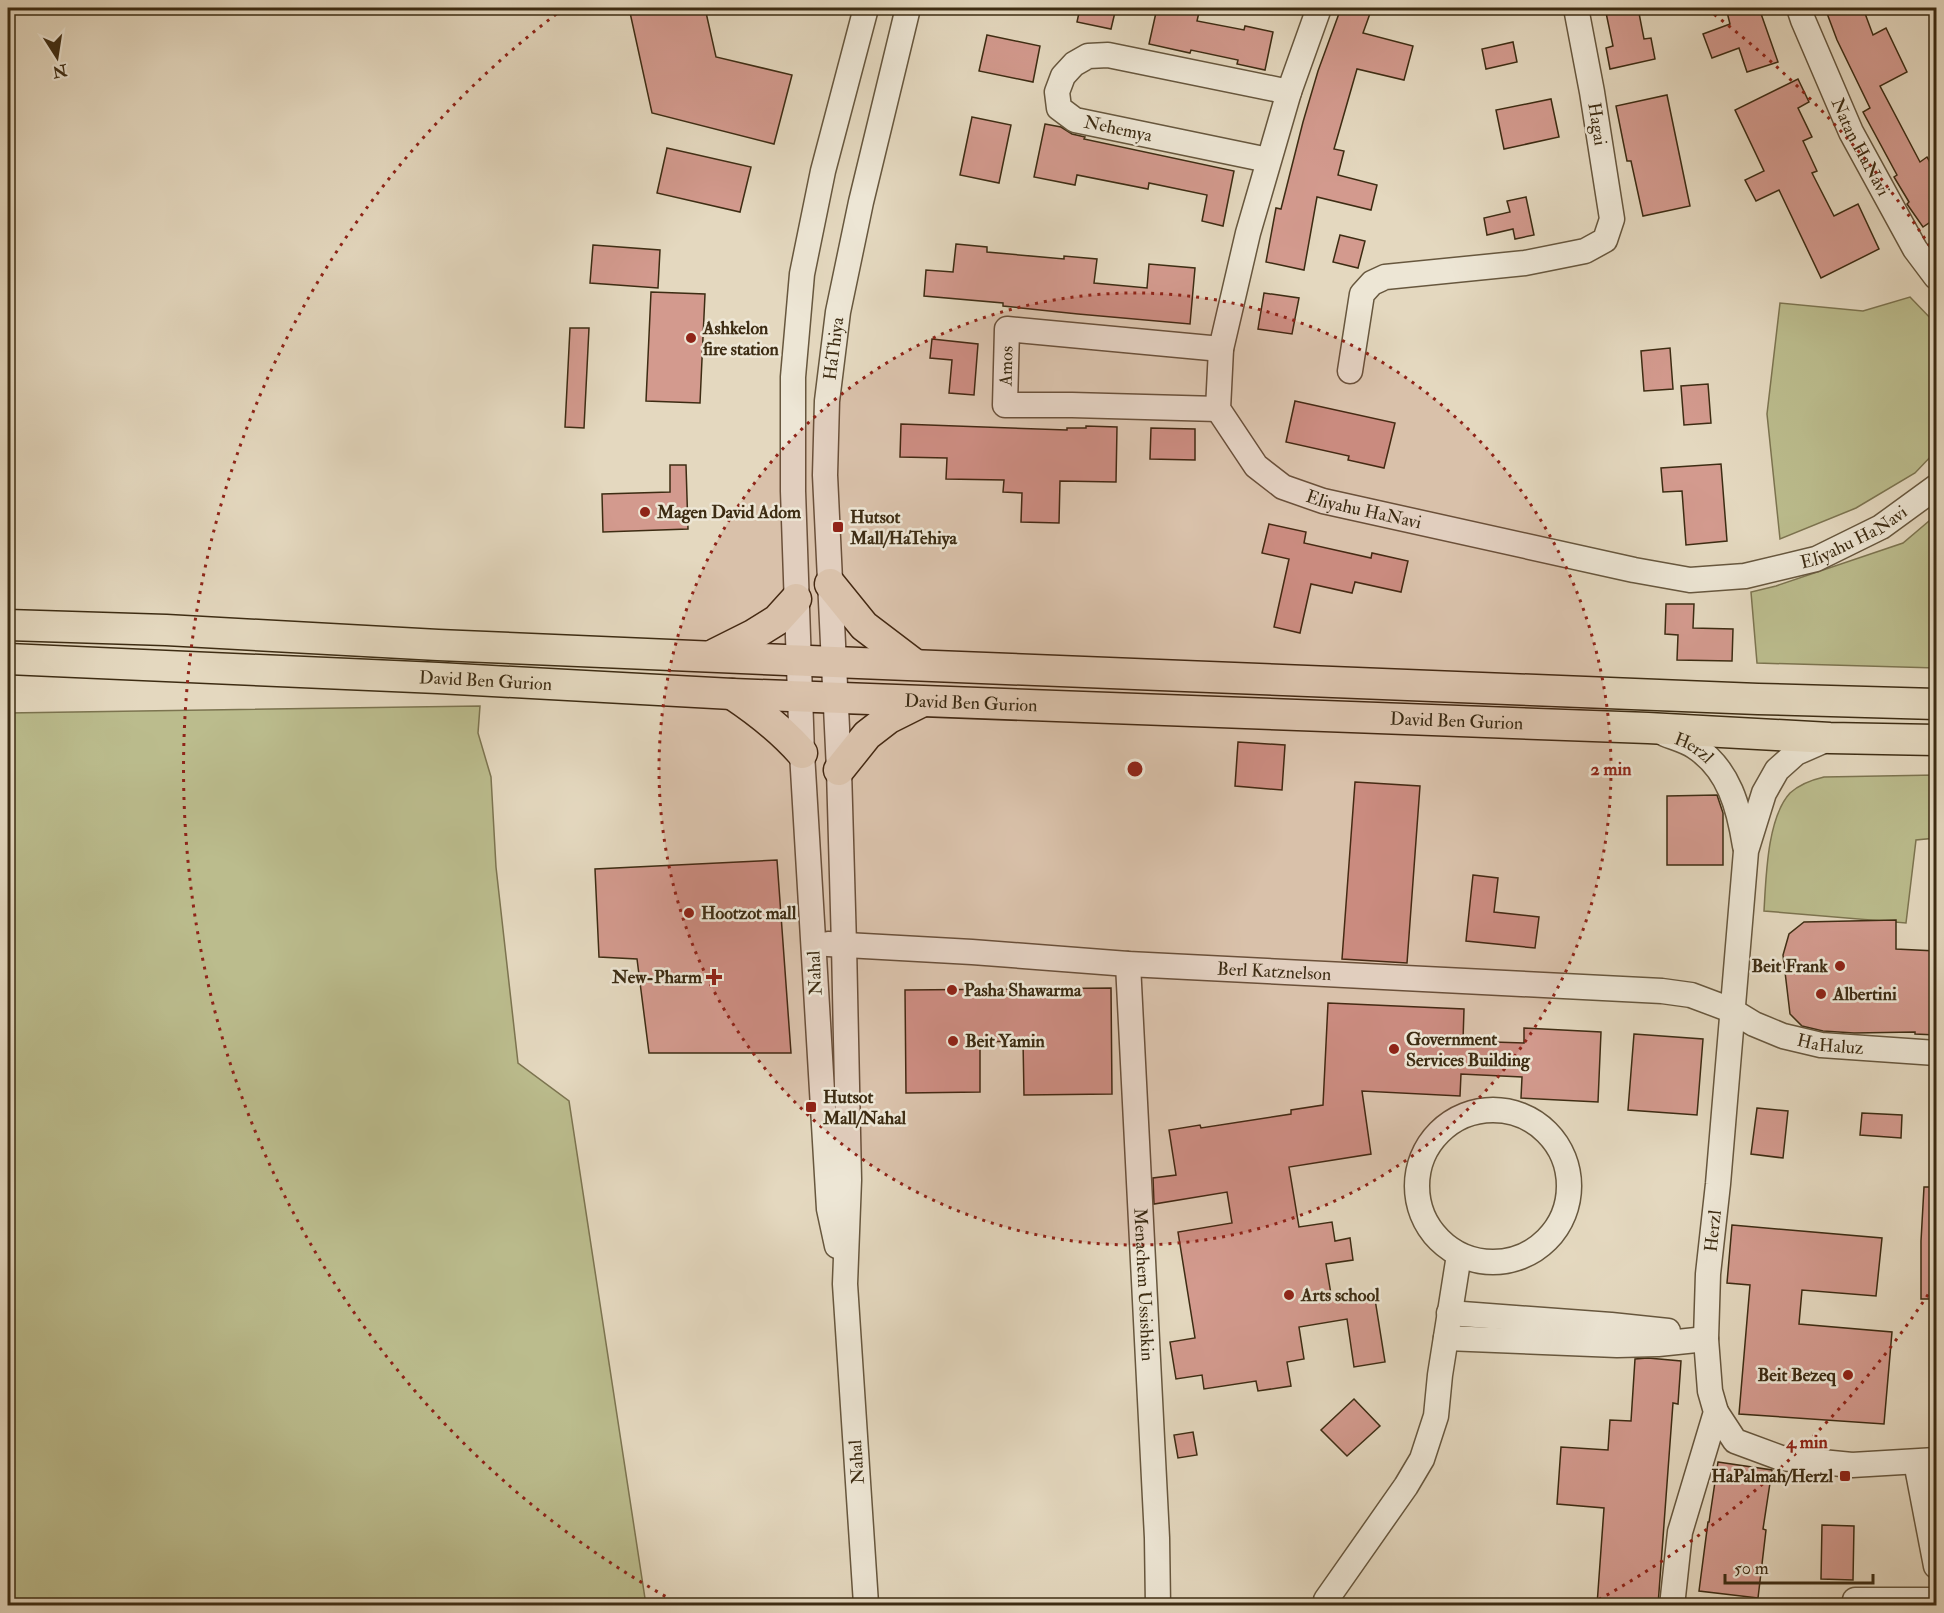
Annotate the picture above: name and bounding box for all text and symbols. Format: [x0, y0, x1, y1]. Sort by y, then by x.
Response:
north arrow [27, 27, 87, 87]
text: N [50, 59, 70, 82]
street label: Natan HaNavi [1826, 94, 1895, 200]
street label: Hagai [1582, 101, 1612, 147]
street label: Nehemya [1082, 111, 1155, 148]
street label: HaThiya [818, 315, 849, 381]
place label: Ashkelon fire station [702, 317, 779, 361]
marker: Ashkelon fire station [684, 331, 698, 345]
street label: Amos [994, 346, 1018, 387]
street label: Eliyahu HaNavi [1303, 484, 1424, 534]
street label: Eliyahu HaNavi [1798, 500, 1912, 574]
place label: Magen David Adom [656, 501, 802, 524]
marker: Magen David Adom [638, 505, 652, 519]
place label: Hutsot Mall/HaTehiya [849, 506, 958, 550]
marker: Hutsot Mall/HaTehiya [831, 520, 845, 534]
street label: David Ben Gurion [418, 666, 553, 696]
street label: David Ben Gurion [904, 689, 1038, 717]
street label: David Ben Gurion [1390, 707, 1524, 735]
street label: Herzl [1671, 727, 1719, 768]
text: 2 min [1591, 758, 1632, 781]
centre of rings [1125, 759, 1145, 779]
place label: Hootzot mall [701, 902, 797, 925]
marker: Hootzot mall [682, 906, 696, 920]
street label: Nahal [802, 950, 828, 996]
place label: Beit Frank [1752, 955, 1828, 978]
street label: Berl Katznelson [1216, 957, 1332, 986]
marker: Beit Frank [1833, 959, 1847, 973]
place label: New-Pharm [611, 966, 703, 989]
marker: New-Pharm [707, 970, 721, 984]
place label: Pasha Shawarma [964, 979, 1082, 1002]
marker: Pasha Shawarma [945, 983, 959, 997]
place label: Albertini [1832, 983, 1897, 1006]
marker: Albertini [1814, 987, 1828, 1001]
place label: Government Services Building [1406, 1028, 1531, 1072]
street label: HaHaluz [1795, 1028, 1865, 1059]
place label: Beit Yamin [965, 1030, 1046, 1053]
marker: Beit Yamin [946, 1034, 960, 1048]
marker: Government Services Building [1387, 1042, 1401, 1056]
place label: Hutsot Mall/Nahal [822, 1086, 907, 1130]
marker: Hutsot Mall/Nahal [804, 1100, 818, 1114]
street label: Menachem Ussishkin [1129, 1207, 1160, 1362]
street label: Herzl [1699, 1208, 1727, 1253]
place label: Arts school [1300, 1284, 1380, 1307]
marker: Arts school [1282, 1288, 1296, 1302]
place label: Beit Bezeq [1757, 1364, 1837, 1387]
marker: Beit Bezeq [1841, 1368, 1855, 1382]
text: 4 min [1785, 1431, 1828, 1454]
street label: Nahal [844, 1439, 870, 1485]
place label: HaPalmah/Herzl [1711, 1465, 1833, 1488]
marker: HaPalmah/Herzl [1838, 1469, 1852, 1483]
scale bar [1725, 1547, 1874, 1585]
text: 50 m [1734, 1557, 1769, 1580]

